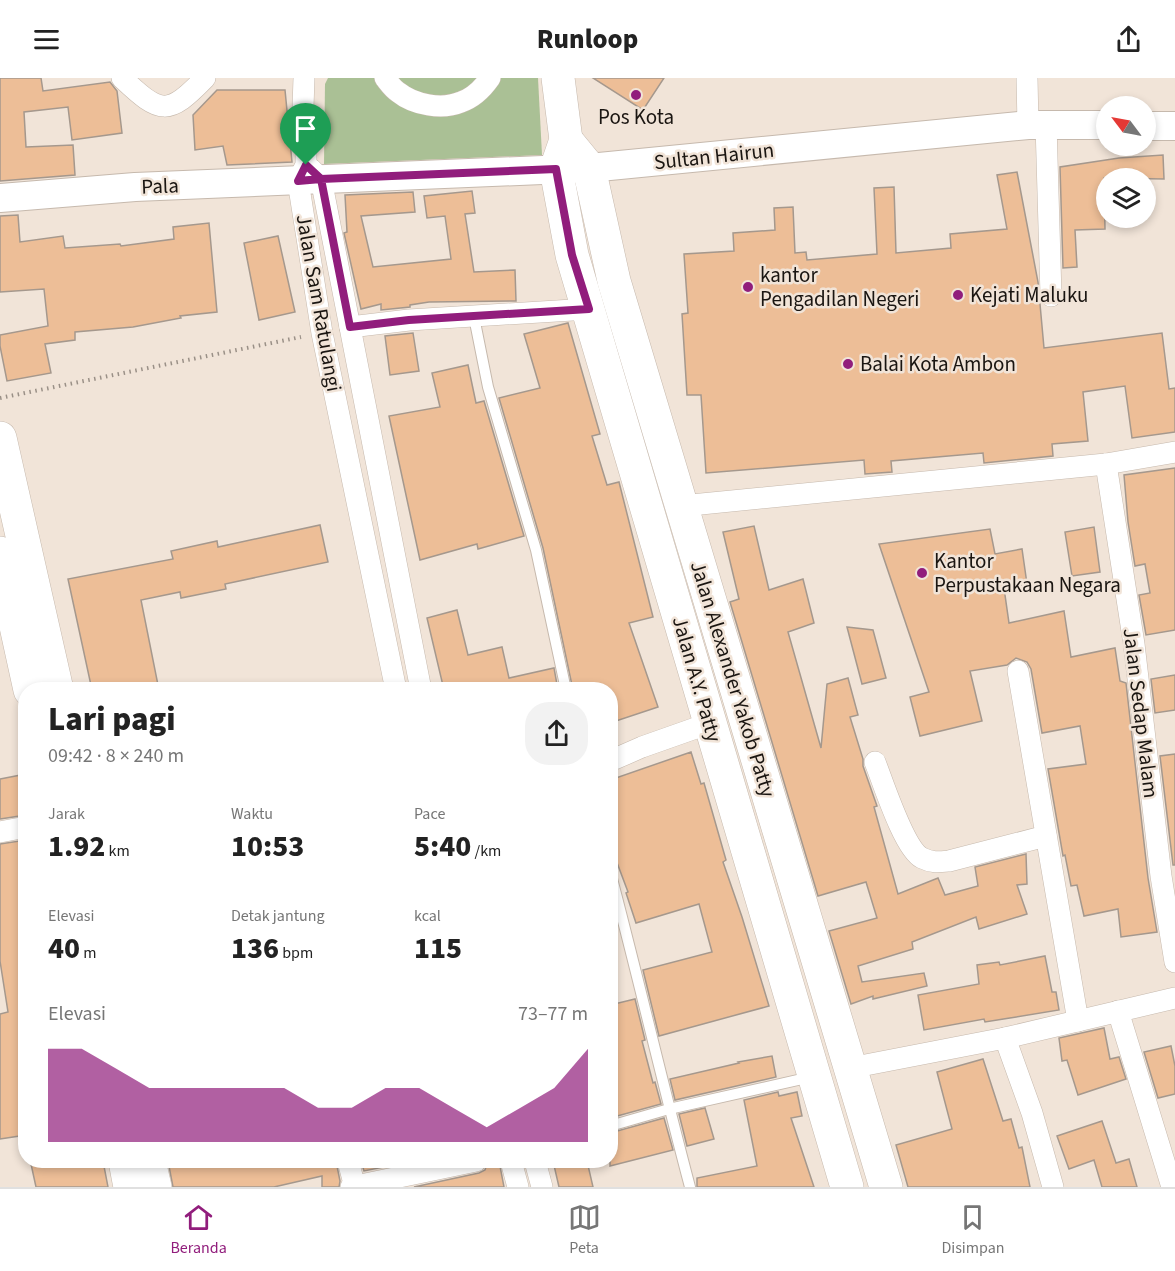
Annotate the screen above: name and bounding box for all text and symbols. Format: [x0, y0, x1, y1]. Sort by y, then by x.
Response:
text: Runloop [537, 20, 638, 59]
icon: menu [30, 23, 63, 56]
icon: share [1112, 23, 1145, 56]
marker: Pos Kota [629, 88, 643, 102]
north arrow [1096, 96, 1156, 156]
map controls [1096, 96, 1156, 228]
place label: Pos Kota [598, 102, 674, 132]
pin [280, 103, 331, 165]
icon: arrive [289, 112, 322, 145]
street label: Sultan Hairun [652, 135, 776, 177]
button: layers [1096, 168, 1156, 228]
street label: Pala [141, 170, 179, 202]
street label: Jalan Sam Ratulangi [289, 212, 349, 394]
place label: kantor Pengadilan Negeri [760, 260, 920, 314]
marker: kantor Pengadilan Negeri [741, 280, 755, 294]
place label: Kejati Maluku [970, 280, 1089, 310]
marker: Kejati Maluku [951, 288, 965, 302]
place label: Balai Kota Ambon [860, 349, 1016, 379]
marker: Balai Kota Ambon [841, 357, 855, 371]
place label: Kantor Perpustakaan Negara [934, 546, 1121, 600]
street label: Jalan Alexander Yakob Patty [683, 557, 783, 801]
marker: Kantor Perpustakaan Negara [915, 566, 929, 580]
street label: Jalan A.Y. Patty [665, 613, 729, 745]
street label: Jalan Sedap Malam [1116, 626, 1166, 800]
text: Lari pagi [48, 696, 176, 743]
button: share [525, 702, 588, 765]
text: 09:42 · 8 × 240 m [48, 742, 184, 770]
text: Jarak [48, 803, 85, 825]
text: Waktu [231, 803, 273, 825]
text: Pace [414, 803, 445, 825]
text: 1.92 [48, 825, 105, 868]
text: 10:53 [231, 825, 304, 868]
text: 5:40 [414, 825, 471, 868]
text: km [105, 840, 130, 862]
text: /km [471, 840, 501, 862]
text: Elevasi [48, 905, 94, 927]
text: Detak jantung [231, 905, 325, 927]
text: kcal [414, 905, 441, 927]
text: 40 [48, 927, 80, 970]
text: 136 [231, 927, 279, 970]
text: 115 [414, 927, 462, 970]
text: m [80, 942, 97, 964]
text: bpm [279, 942, 313, 964]
text: Elevasi [48, 1000, 106, 1028]
text: 73–77 m [518, 1000, 588, 1028]
tab: Beranda [170, 1201, 227, 1259]
tab: Peta [568, 1201, 601, 1259]
tab: Disimpan [941, 1201, 1005, 1259]

